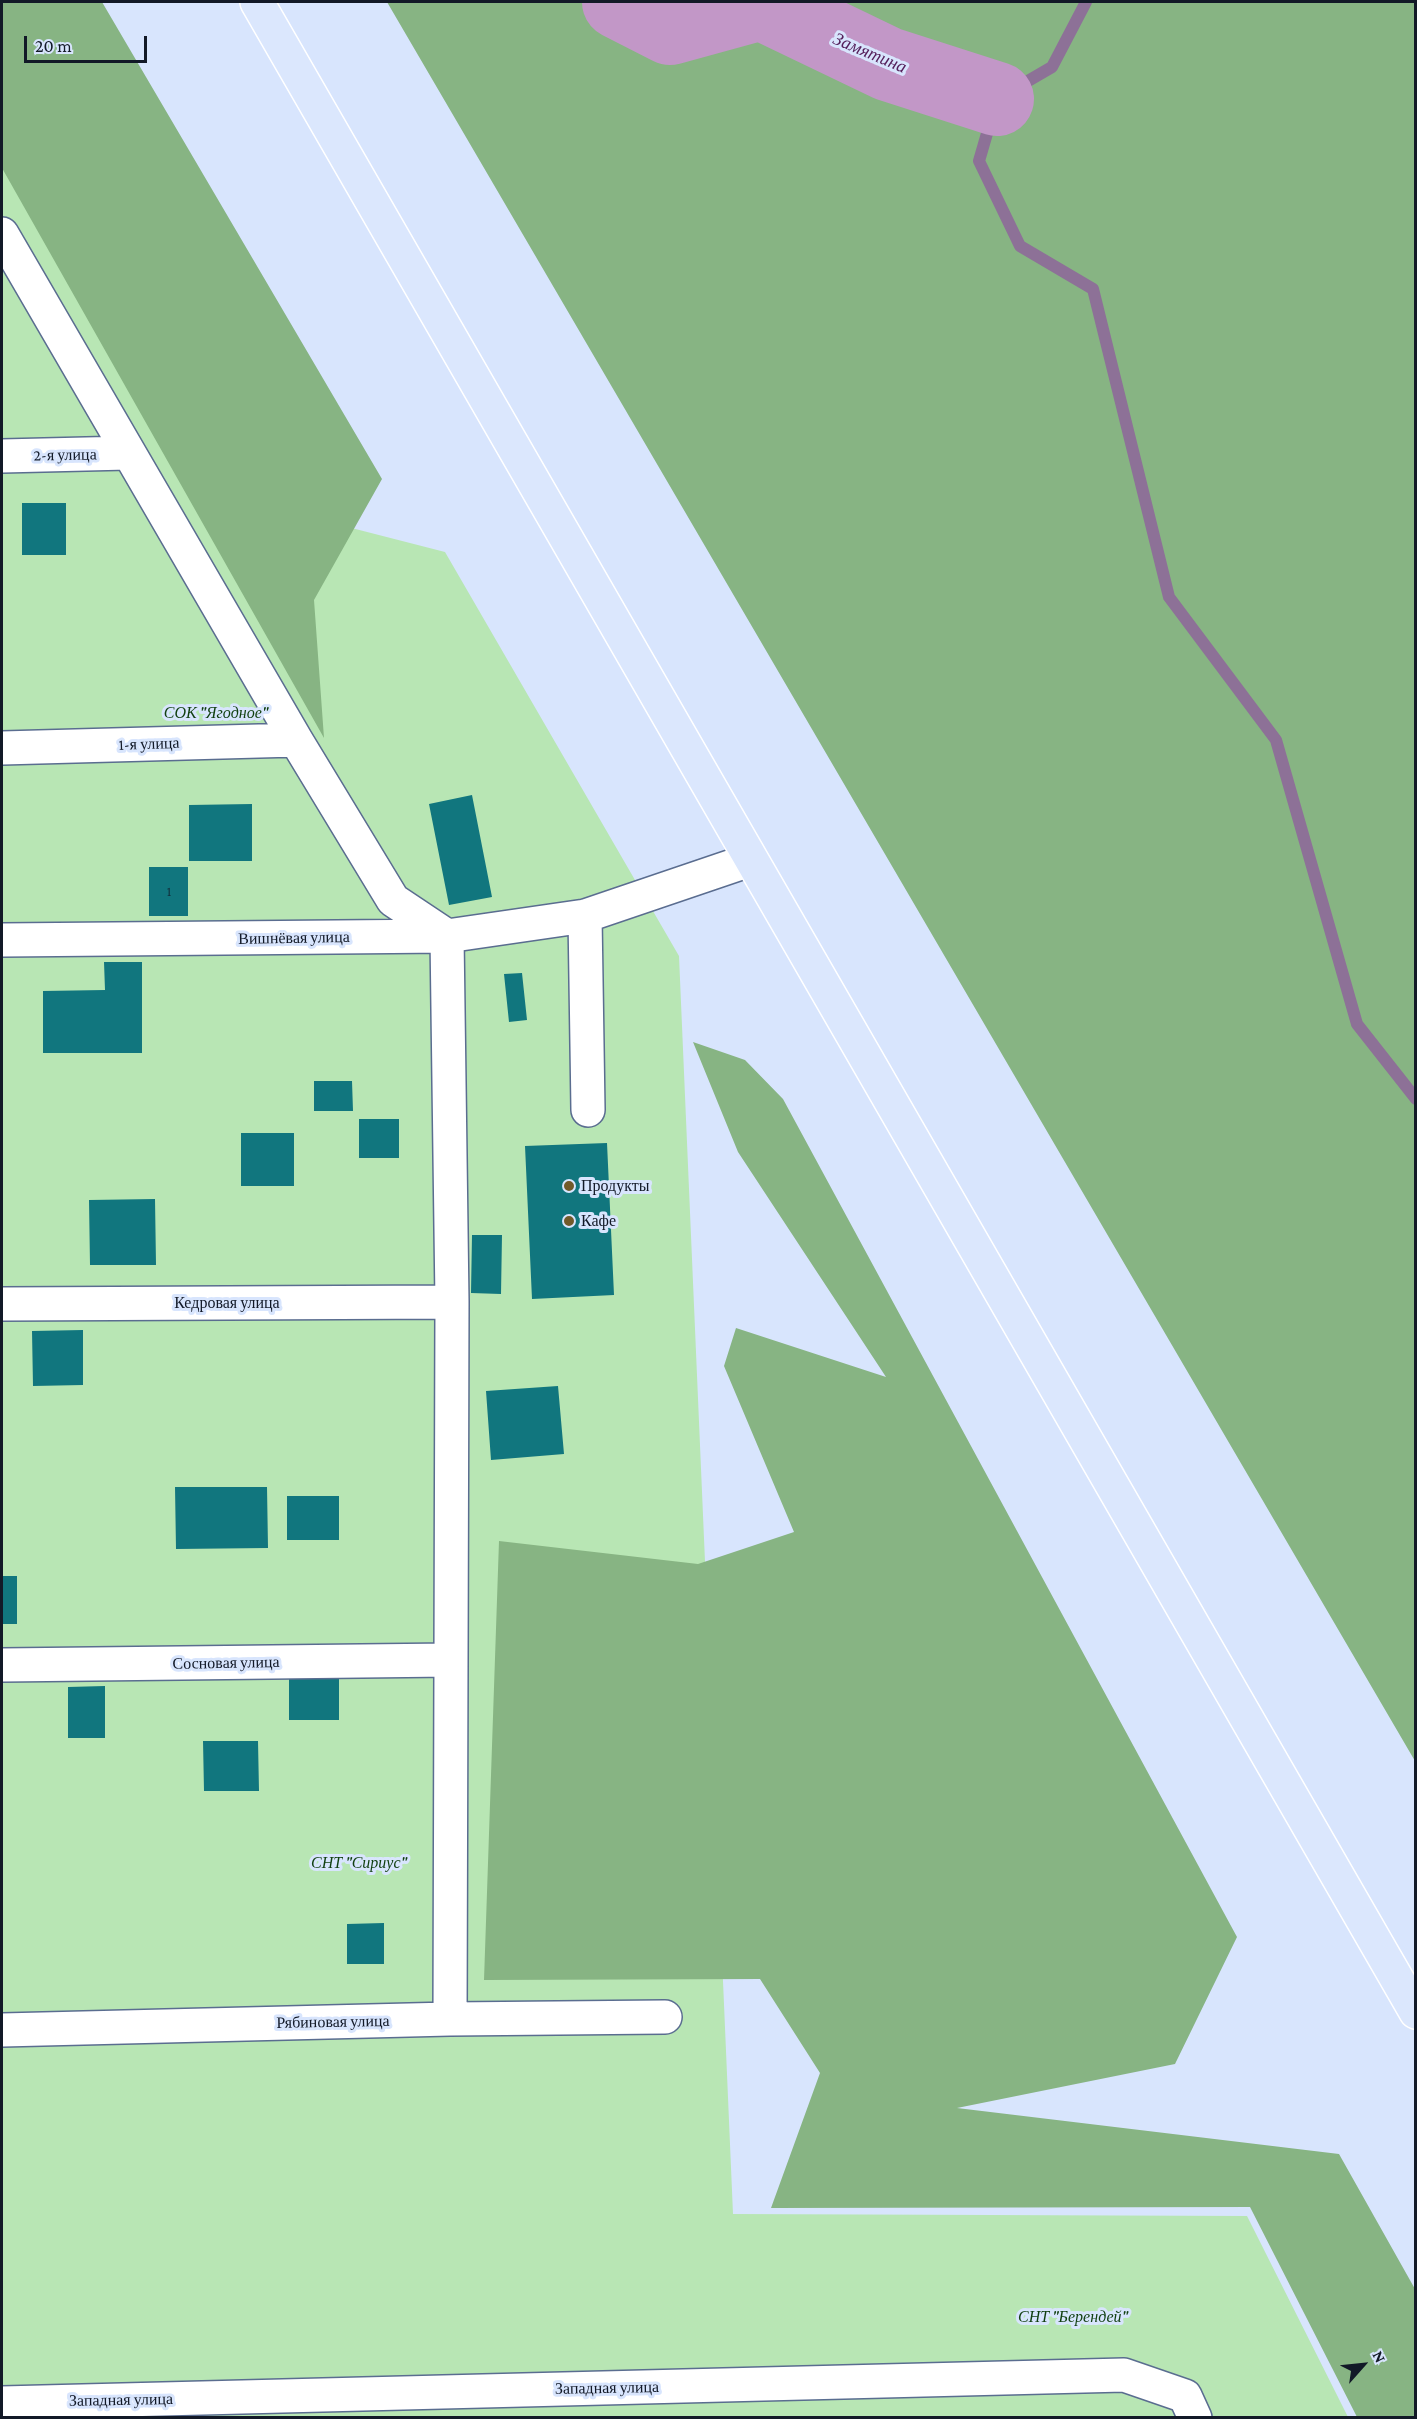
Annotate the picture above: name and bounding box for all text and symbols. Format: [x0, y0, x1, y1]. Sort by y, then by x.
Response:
scale bar [27, 24, 150, 62]
water label: Замятина [830, 28, 910, 78]
text: 20 m [35, 36, 72, 56]
street label: 2-я улица [33, 445, 97, 465]
park label: СОК "Ягодное" [164, 703, 268, 723]
street label: 1-я улица [118, 733, 180, 755]
house number: 1 [167, 884, 171, 900]
street label: Вишнёвая улица [238, 927, 350, 949]
place label: Продукты [581, 1176, 650, 1196]
marker: Продукты [562, 1179, 576, 1193]
place label: Кафе [581, 1211, 616, 1231]
marker: Кафе [562, 1214, 576, 1228]
street label: Кедровая улица [174, 1293, 280, 1313]
street label: Сосновая улица [172, 1652, 280, 1674]
park label: СНТ "Сириус" [311, 1853, 407, 1873]
street label: Рябиновая улица [276, 2011, 390, 2033]
park label: СНТ "Берендей" [1018, 2307, 1128, 2327]
north arrow [1333, 2335, 1393, 2395]
text: N [1369, 2348, 1390, 2365]
street label: Западная улица [555, 2377, 659, 2399]
street label: Западная улица [69, 2389, 173, 2411]

